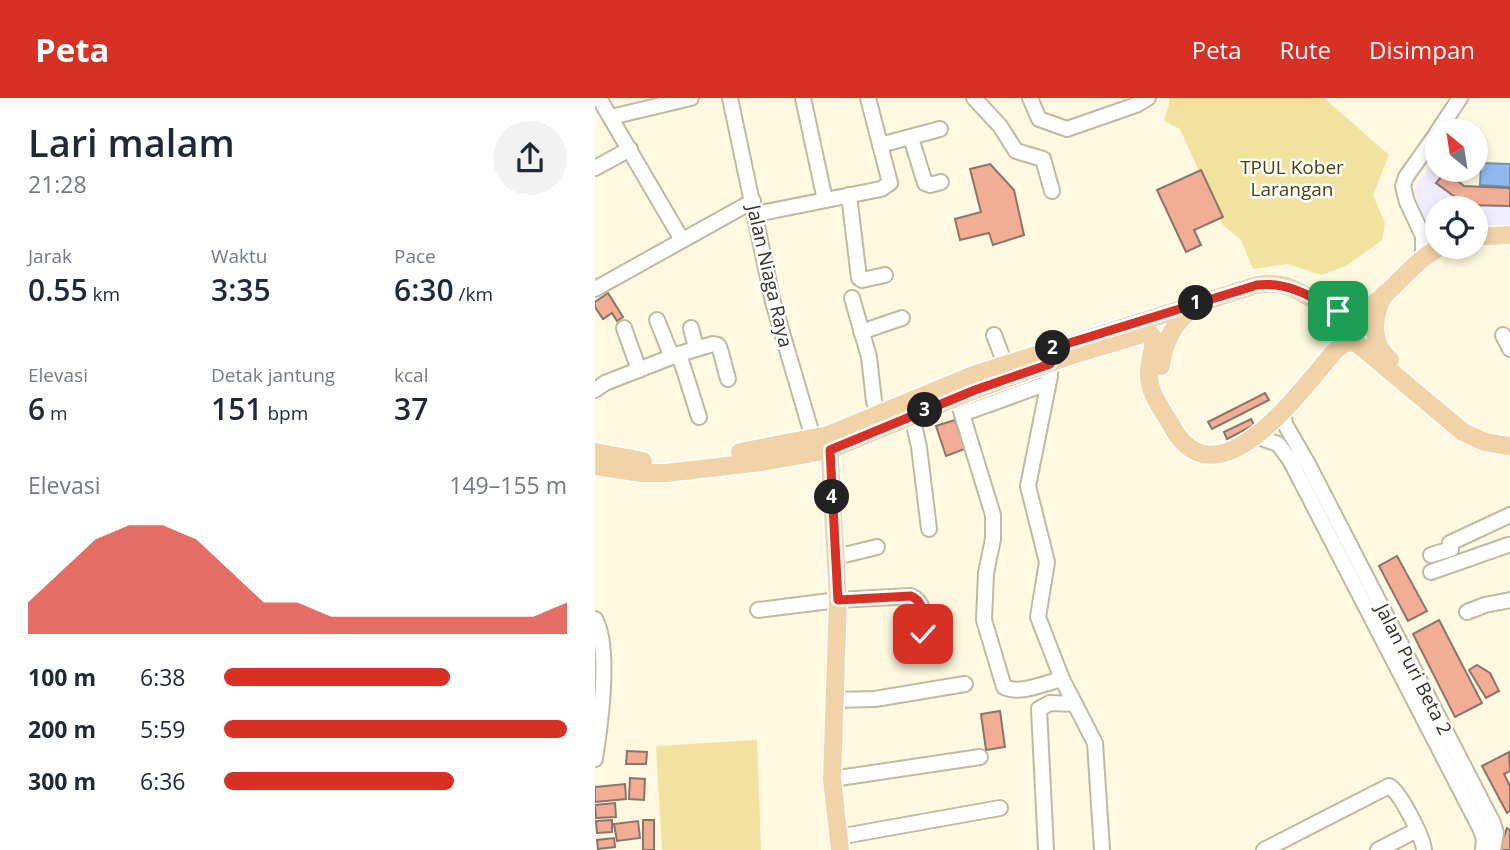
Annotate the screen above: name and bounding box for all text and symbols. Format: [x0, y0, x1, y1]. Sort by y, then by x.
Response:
text: Peta [35, 27, 109, 72]
text: Peta [1192, 33, 1242, 66]
text: Rute [1280, 33, 1331, 66]
text: Disimpan [1369, 33, 1475, 66]
text: Lari malam [28, 116, 235, 168]
north arrow [1425, 119, 1487, 182]
map controls [1425, 119, 1488, 259]
button: share [493, 121, 567, 195]
park label: TPUL Kober Larangan [1240, 154, 1344, 202]
text: 21:28 [28, 168, 87, 200]
button: locate [1425, 196, 1488, 259]
street label: Jalan Niaga Raya [741, 200, 799, 350]
text: Jarak [28, 243, 72, 269]
text: Waktu [211, 243, 268, 269]
text: Pace [394, 243, 436, 269]
text: 0.55 [28, 269, 88, 310]
text: 3:35 [211, 269, 271, 310]
text: 6:30 [394, 269, 454, 310]
text: km [88, 281, 120, 307]
text: /km [454, 281, 493, 307]
pin [1308, 281, 1368, 341]
pin: 1 [1179, 286, 1213, 320]
text: 1 [1190, 289, 1201, 315]
icon: arrive [1319, 292, 1357, 330]
pin: 2 [1035, 330, 1071, 366]
text: 2 [1047, 334, 1058, 360]
text: Elevasi [28, 362, 88, 388]
text: Detak jantung [211, 362, 335, 388]
text: kcal [394, 362, 428, 388]
text: 6 [28, 388, 45, 429]
text: 151 [211, 388, 262, 429]
text: 37 [394, 388, 428, 429]
pin: 3 [907, 392, 943, 428]
text: 3 [919, 396, 930, 422]
text: m [45, 400, 68, 426]
text: bpm [262, 400, 308, 426]
text: Elevasi [28, 469, 101, 501]
text: 149–155 m [449, 469, 567, 501]
pin: 4 [814, 480, 849, 514]
text: 4 [826, 483, 837, 509]
street label: Jalan Puri Beta 2 [1369, 597, 1458, 739]
pin [893, 604, 953, 664]
icon: check [904, 615, 942, 653]
text: 100 m [28, 661, 96, 693]
text: 6:38 [140, 661, 186, 693]
text: 200 m [28, 713, 96, 745]
text: 5:59 [140, 713, 186, 745]
text: 300 m [28, 765, 96, 797]
text: 6:36 [140, 765, 186, 797]

